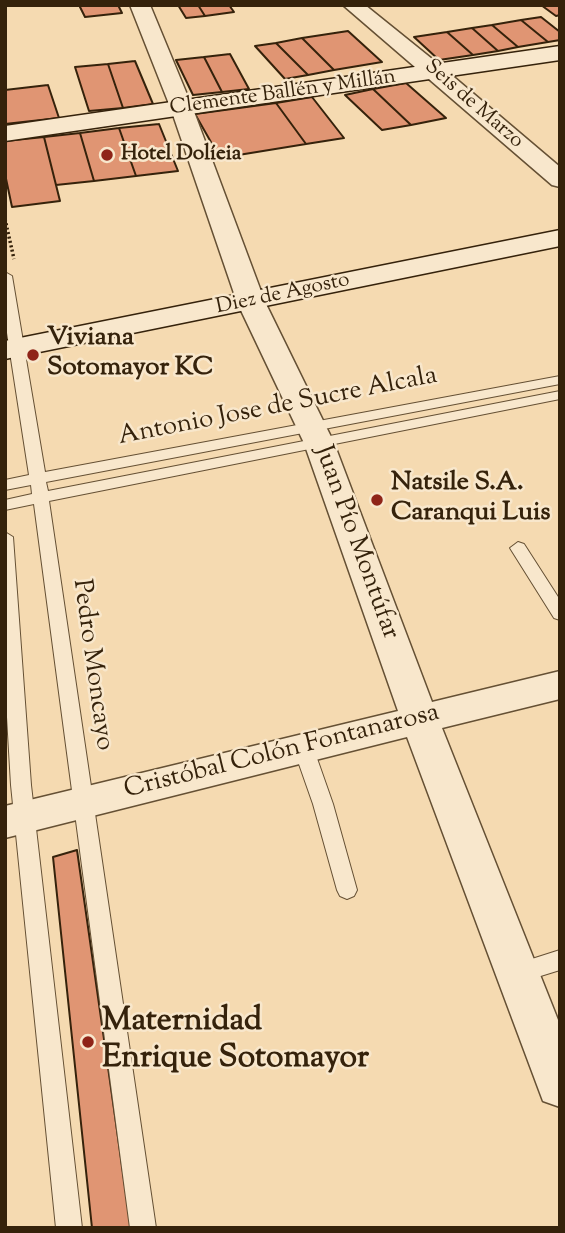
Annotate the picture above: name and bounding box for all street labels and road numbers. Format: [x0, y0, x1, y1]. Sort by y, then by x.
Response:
street label: Seis de Marzo [418, 55, 528, 155]
street label: Clemente Ballén y Millán [168, 66, 398, 122]
street label: Diez de Agosto [214, 269, 352, 321]
street label: Antonio Jose de Sucre Alcala [116, 362, 440, 454]
street label: Juan Pío Montúfar [305, 442, 405, 644]
street label: Pedro Moncayo [64, 577, 118, 753]
street label: Cristóbal Colón Fontanarosa [121, 699, 443, 807]

